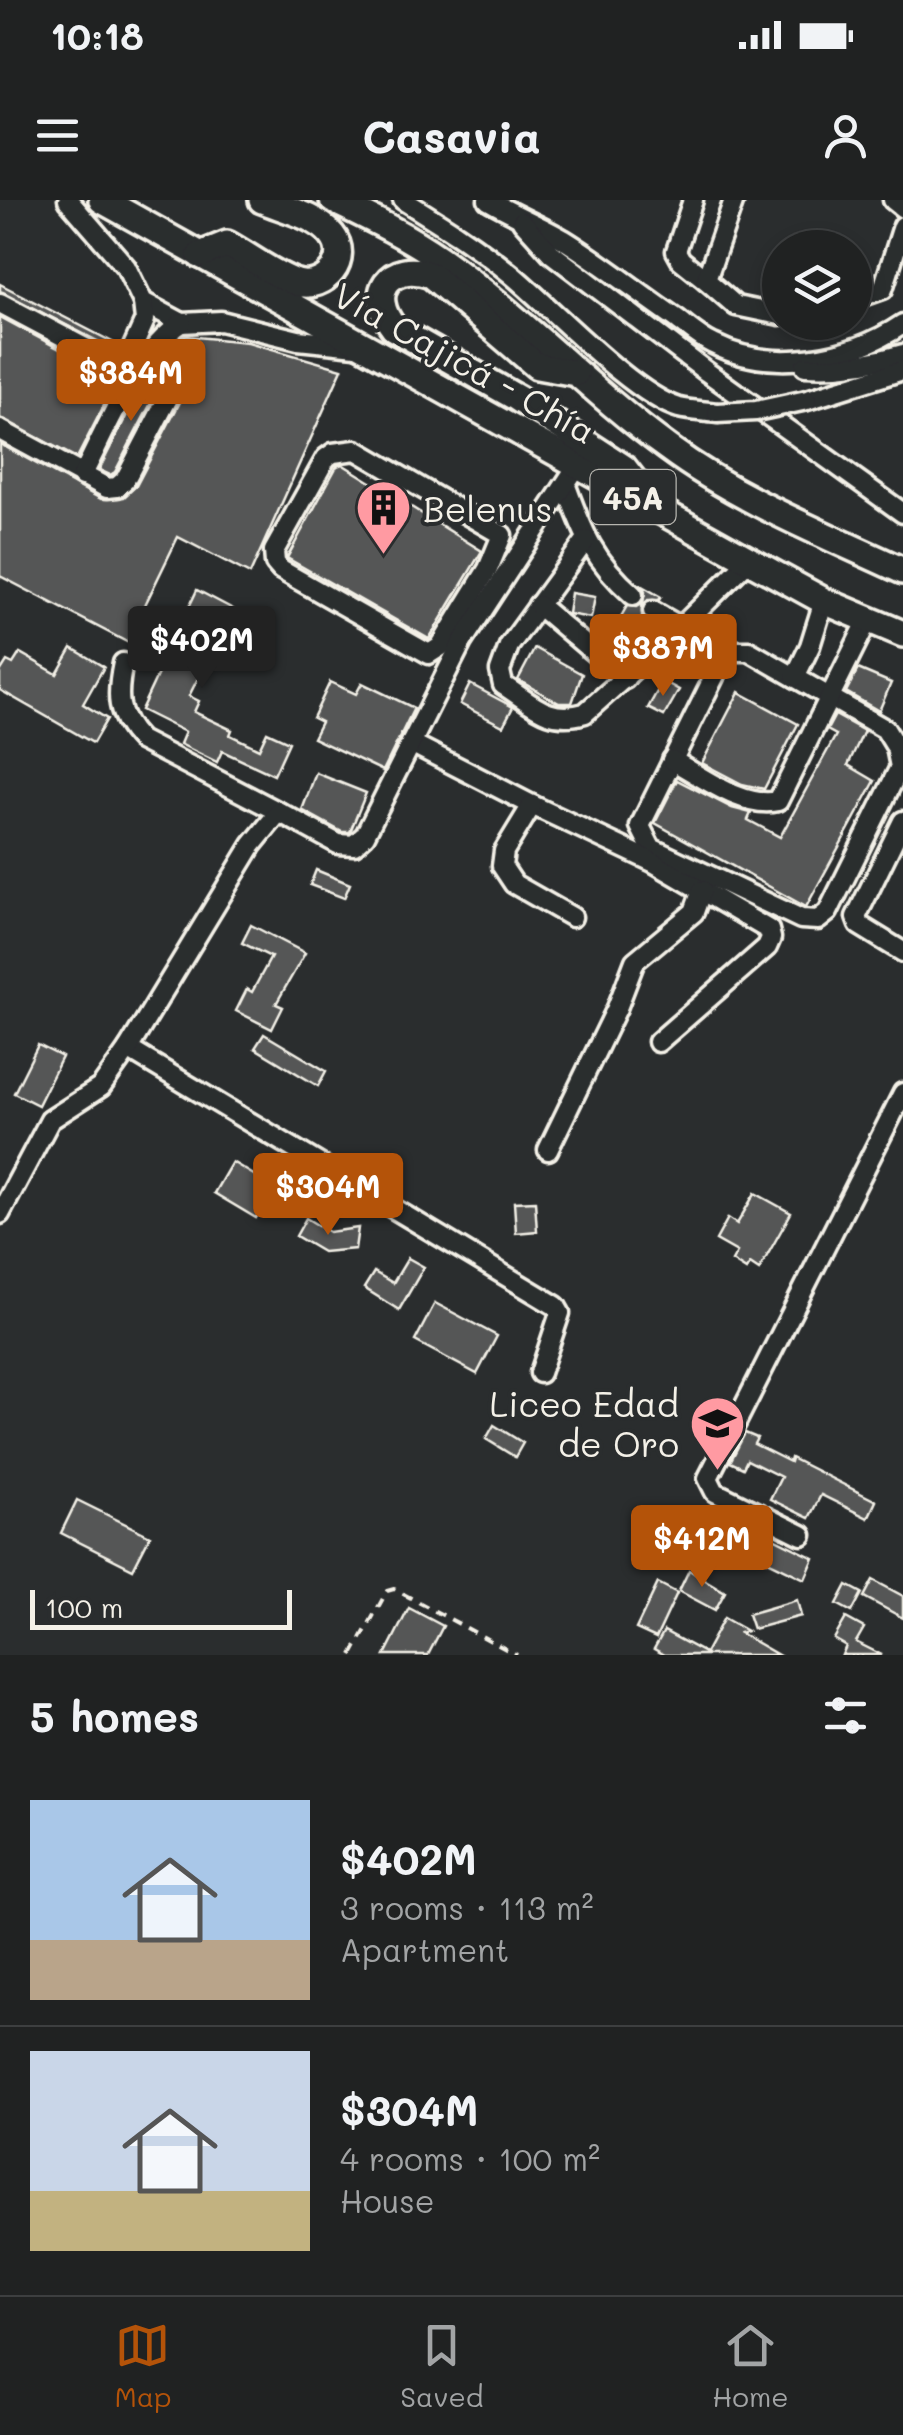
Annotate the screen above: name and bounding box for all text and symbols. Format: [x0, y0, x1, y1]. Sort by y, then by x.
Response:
text: 10:18 [50, 10, 144, 60]
text: Casavia [362, 106, 541, 164]
icon: menu [30, 108, 85, 163]
icon: person [818, 108, 873, 163]
map controls [762, 230, 872, 340]
button: layers [762, 230, 872, 340]
street label: Vía Cajicá - Chía [326, 271, 604, 453]
pin: $384M [61, 339, 201, 424]
text: $384M [79, 350, 184, 392]
road number: 45A [590, 470, 676, 524]
building icon: Belenus [354, 478, 414, 557]
place label: Belenus [423, 485, 552, 531]
pin: $402M [132, 606, 272, 691]
pin: $387M [593, 614, 733, 699]
text: $402M [150, 617, 254, 659]
text: $387M [612, 625, 714, 667]
pin: $304M [258, 1153, 398, 1238]
text: $304M [275, 1164, 381, 1206]
place label: Liceo Edad de Oro [489, 1380, 679, 1466]
school or university icon: Liceo Edad de Oro [688, 1393, 748, 1472]
pin: $412M [632, 1505, 772, 1590]
text: $412M [653, 1516, 751, 1558]
scale bar [30, 1585, 292, 1630]
text: 100 m [45, 1589, 123, 1625]
text: 5 homes [30, 1688, 199, 1743]
icon: filters [818, 1688, 873, 1743]
text: $402M [340, 1831, 477, 1886]
icon: home [110, 1840, 230, 1960]
text: 3 rooms · 113 m² [340, 1886, 594, 1928]
text: Apartment [340, 1928, 509, 1970]
text: $304M [340, 2082, 479, 2137]
icon: home [110, 2091, 230, 2211]
text: 4 rooms · 100 m² [340, 2137, 600, 2179]
text: House [340, 2179, 435, 2221]
tab: Map [114, 2318, 171, 2414]
tab: Saved [400, 2318, 483, 2414]
tab: Home [712, 2318, 789, 2414]

